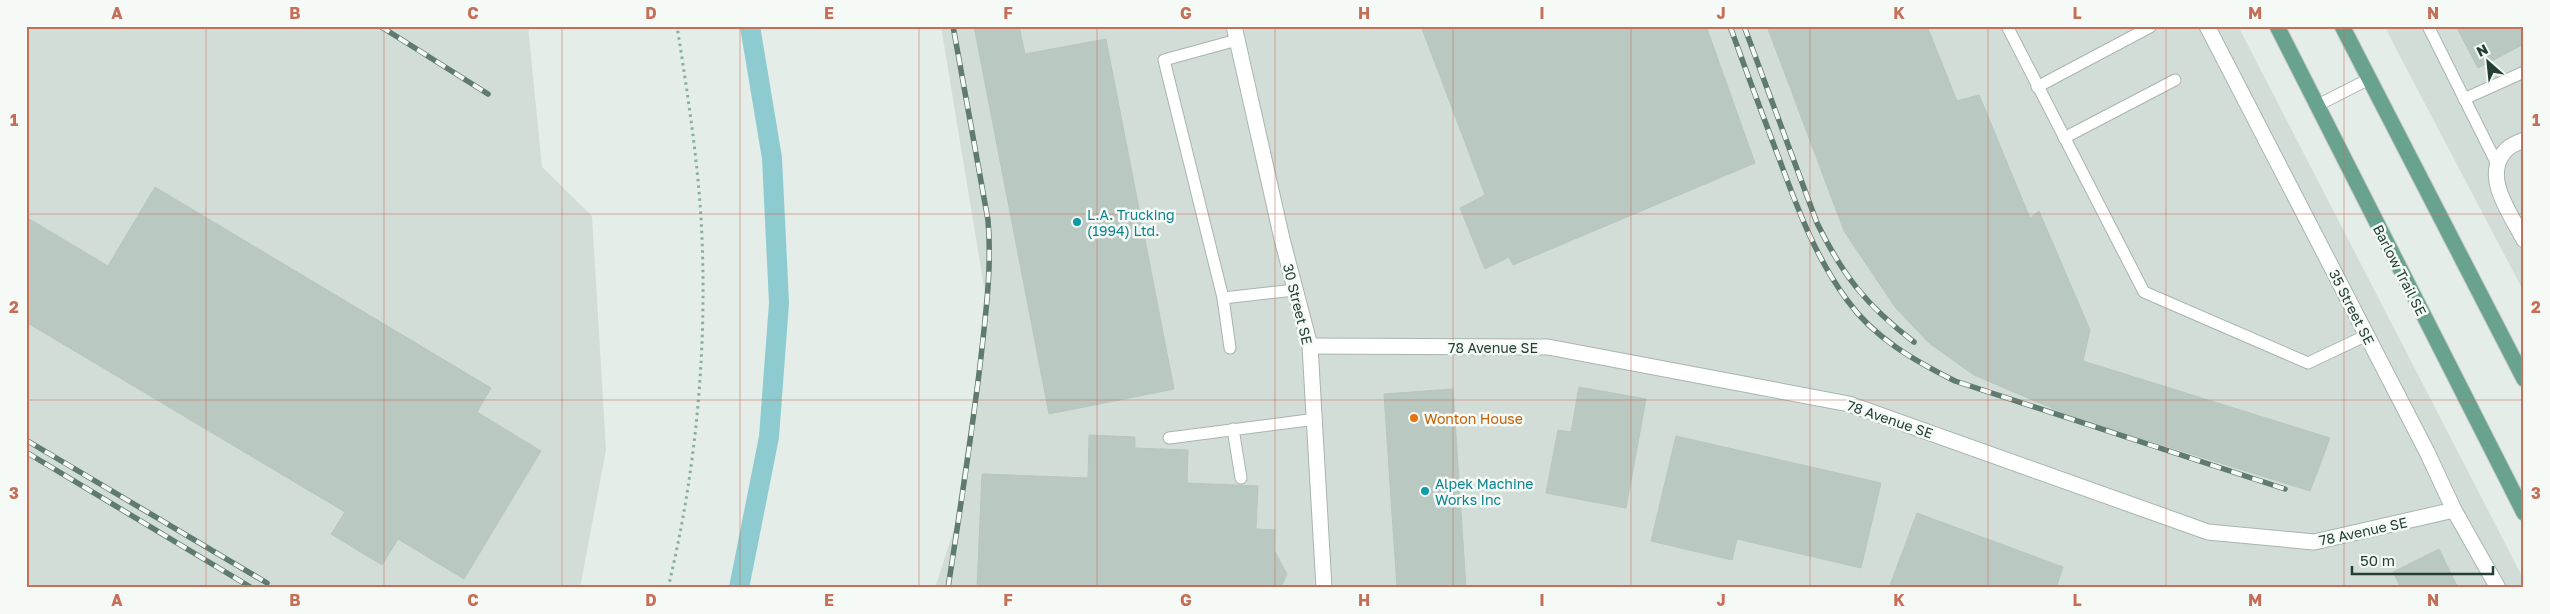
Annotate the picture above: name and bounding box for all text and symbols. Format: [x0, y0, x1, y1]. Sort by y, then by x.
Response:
text: A [111, 3, 123, 23]
text: B [289, 3, 301, 23]
text: C [467, 3, 479, 23]
text: D [645, 3, 657, 23]
text: E [824, 3, 834, 23]
text: F [1003, 3, 1013, 23]
text: G [1180, 3, 1192, 23]
text: H [1358, 3, 1370, 23]
text: I [1539, 3, 1545, 23]
text: J [1716, 3, 1726, 23]
text: K [1893, 3, 1905, 23]
text: L [2072, 3, 2082, 23]
text: M [2248, 3, 2262, 23]
text: N [2427, 3, 2439, 23]
north arrow [2462, 38, 2512, 88]
text: N [2473, 40, 2490, 60]
text: 1 [10, 110, 18, 130]
text: 1 [2532, 110, 2540, 130]
place label: L.A. Trucking (1994) Ltd. [1087, 206, 1175, 239]
marker: L.A. Trucking (1994) Ltd. [1071, 216, 1083, 228]
street label: Barlow Trail SE [2370, 222, 2430, 318]
street label: 30 Street SE [1280, 262, 1316, 346]
street label: 35 Street SE [2326, 266, 2378, 348]
text: 2 [9, 297, 19, 317]
text: 2 [2531, 297, 2541, 317]
street label: 78 Avenue SE [1448, 339, 1538, 356]
street label: 78 Avenue SE [1845, 396, 1935, 442]
place label: Wonton House [1424, 410, 1523, 427]
marker: Wonton House [1408, 412, 1420, 424]
place label: Alpek Machine Works Inc [1435, 475, 1533, 508]
text: 3 [9, 483, 19, 503]
text: 3 [2531, 483, 2541, 503]
marker: Alpek Machine Works Inc [1419, 485, 1431, 497]
street label: 78 Avenue SE [2317, 513, 2409, 549]
scale bar [2352, 544, 2494, 576]
text: 50 m [2360, 551, 2395, 569]
text: A [111, 590, 123, 610]
text: B [289, 590, 301, 610]
text: C [467, 590, 479, 610]
text: D [645, 590, 657, 610]
text: E [824, 590, 834, 610]
text: F [1003, 590, 1013, 610]
text: G [1180, 590, 1192, 610]
text: H [1358, 590, 1370, 610]
text: I [1539, 590, 1545, 610]
text: J [1716, 590, 1726, 610]
text: K [1893, 590, 1905, 610]
text: L [2072, 590, 2082, 610]
text: M [2248, 590, 2262, 610]
text: N [2427, 590, 2439, 610]

